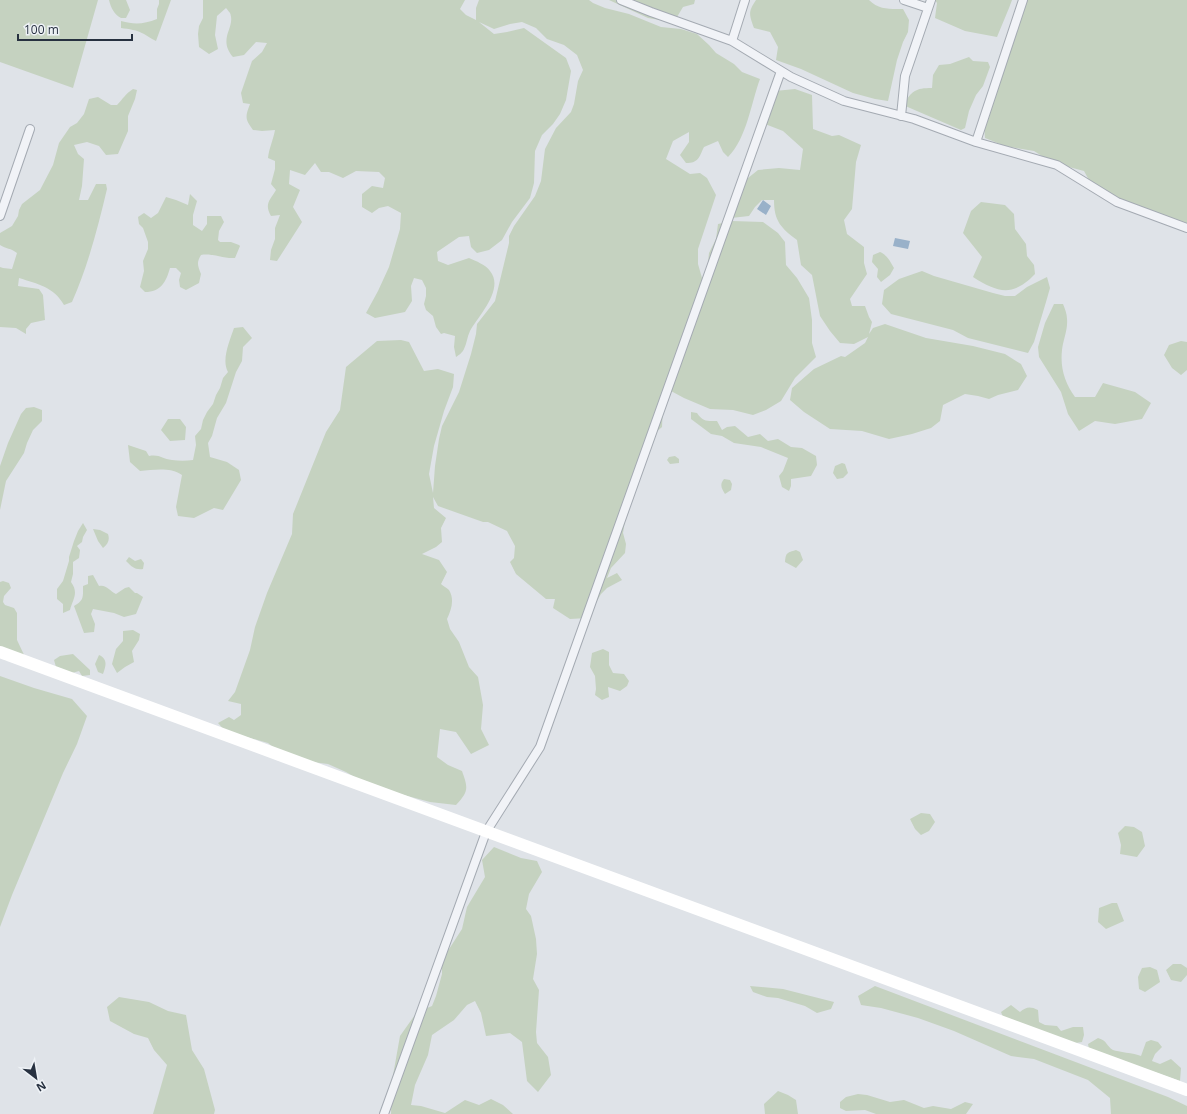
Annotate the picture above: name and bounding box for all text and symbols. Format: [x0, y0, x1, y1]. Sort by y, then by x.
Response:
scale bar [18, 16, 132, 42]
text: 100 m [24, 21, 59, 38]
north arrow [16, 1058, 56, 1098]
text: N [34, 1078, 49, 1096]

